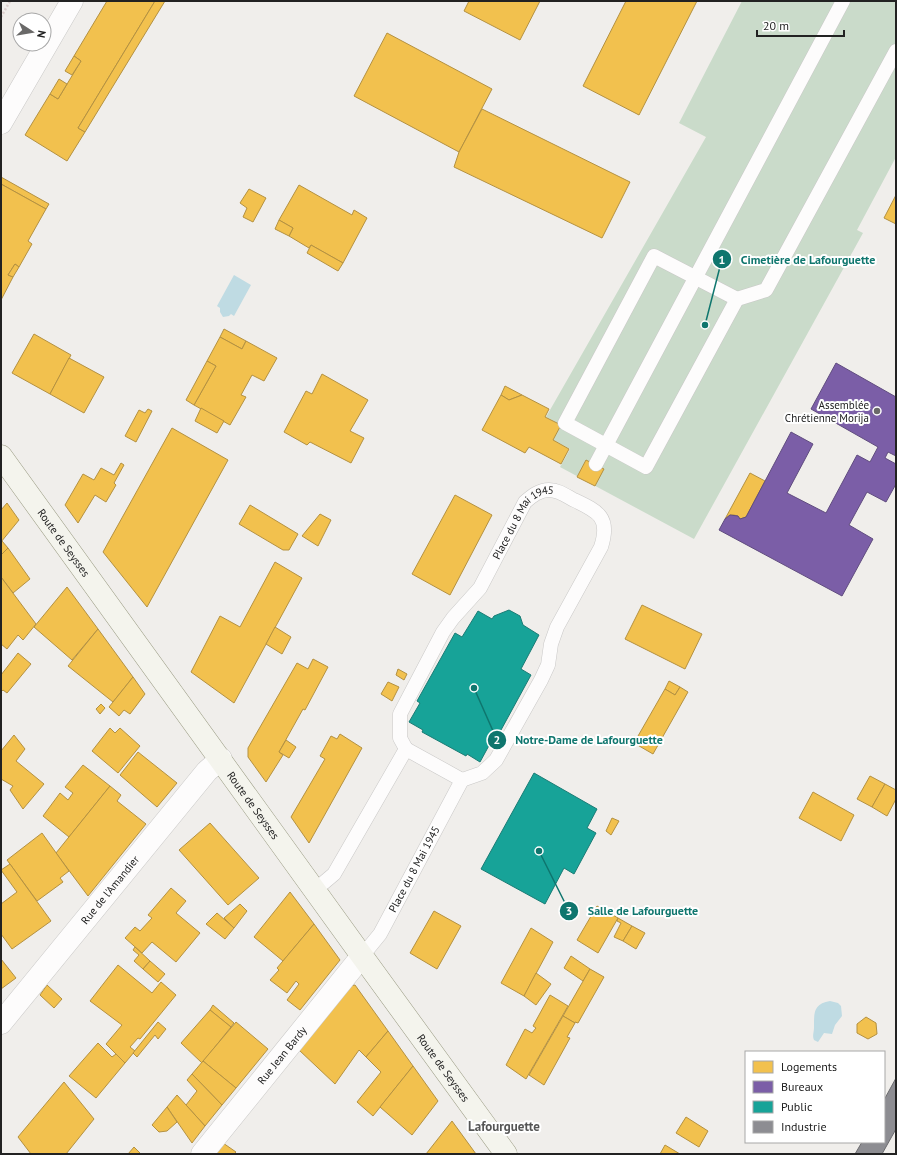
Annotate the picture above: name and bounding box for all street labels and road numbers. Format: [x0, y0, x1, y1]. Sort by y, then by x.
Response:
street label: Place du 8 Mai 1945 [489, 483, 554, 562]
street label: Route de Seysses [34, 506, 93, 580]
street label: Route de Seysses [224, 769, 283, 842]
street label: Place du 8 Mai 1945 [385, 823, 443, 915]
street label: Rue de l'Amandier [78, 852, 142, 927]
street label: Rue Jean Bardy [254, 1023, 310, 1087]
street label: Route de Seysses [414, 1031, 473, 1105]

